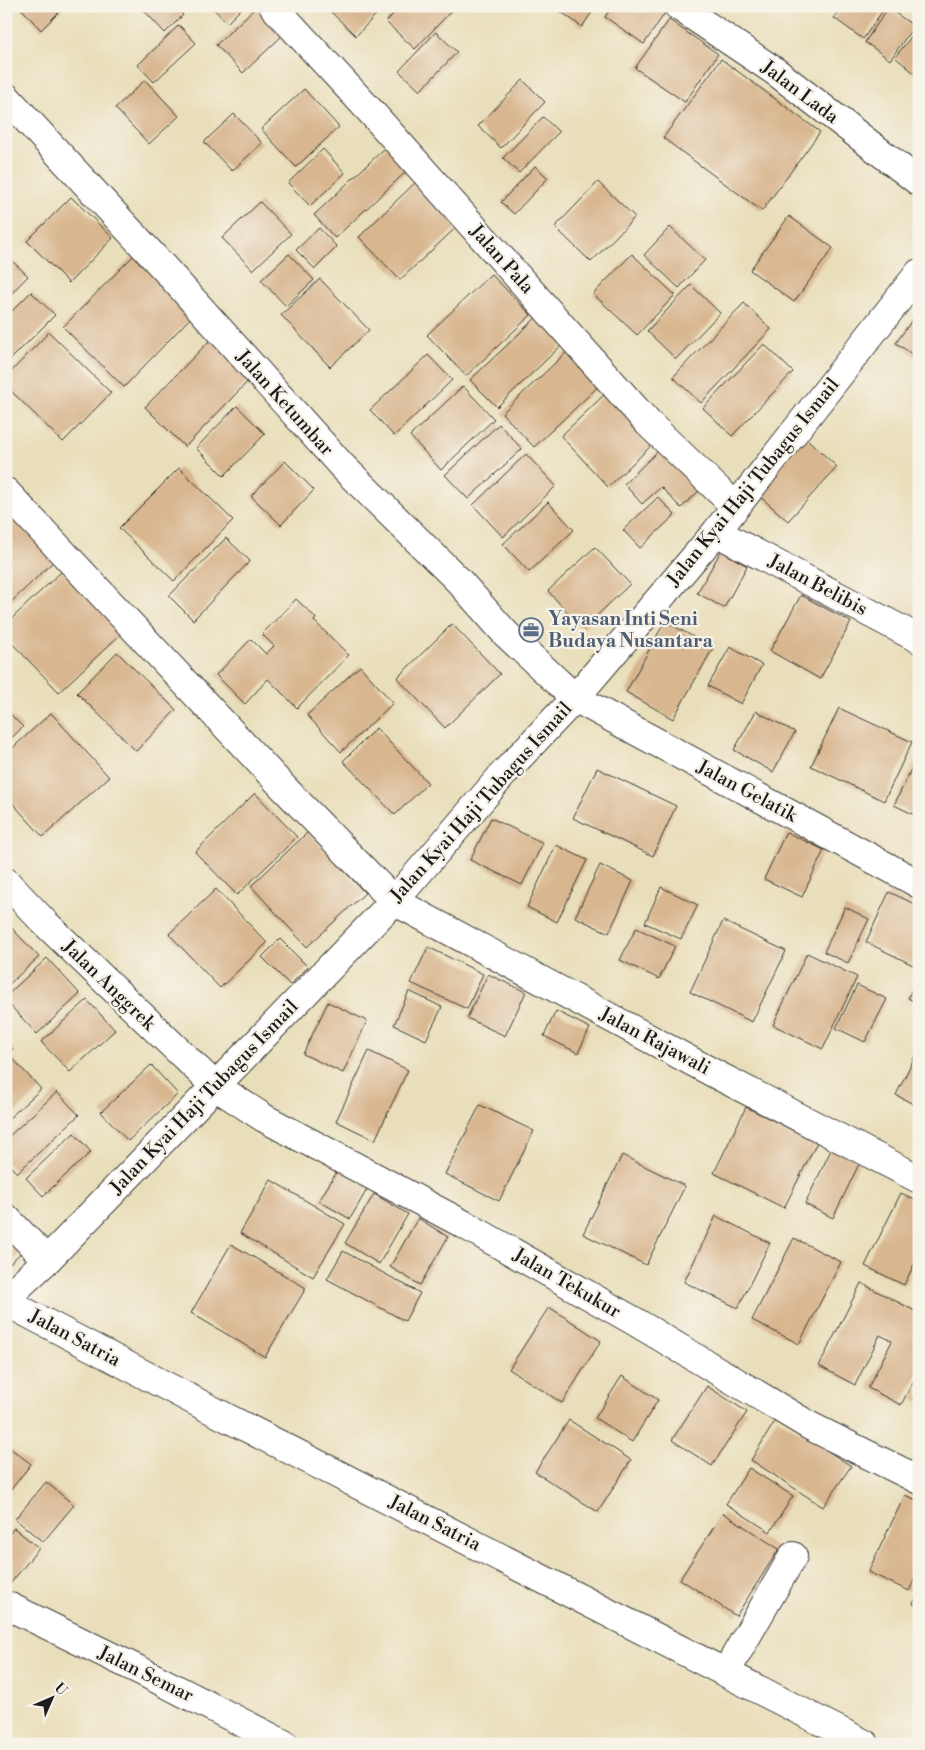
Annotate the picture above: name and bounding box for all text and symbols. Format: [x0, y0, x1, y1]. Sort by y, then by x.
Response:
street label: Jalan Lada [756, 55, 844, 129]
street label: Jalan Pala [464, 219, 540, 299]
street label: Jalan Ketumbar [230, 344, 339, 461]
street label: Jalan Kyai Haji Tubagus Ismail [661, 373, 845, 592]
street label: Jalan Belibis [764, 548, 871, 621]
place label: Yayasan Inti Seni Budaya Nusantara [548, 607, 713, 653]
office icon: Yayasan Inti Seni Budaya Nusantara [518, 617, 544, 643]
street label: Jalan Kyai Haji Tubagus Ismail [384, 697, 577, 908]
street label: Jalan Gelatik [692, 754, 802, 828]
street label: Jalan Anggrek [57, 934, 161, 1036]
street label: Jalan Kyai Haji Tubagus Ismail [104, 995, 304, 1200]
street label: Jalan Rajawali [595, 1001, 714, 1080]
street label: Jalan Tekukur [508, 1242, 625, 1323]
street label: Jalan Satria [24, 1303, 125, 1372]
street label: Jalan Satria [384, 1489, 485, 1557]
street label: Jalan Semar [93, 1640, 198, 1707]
north arrow [28, 1672, 78, 1722]
text: U [50, 1679, 71, 1700]

